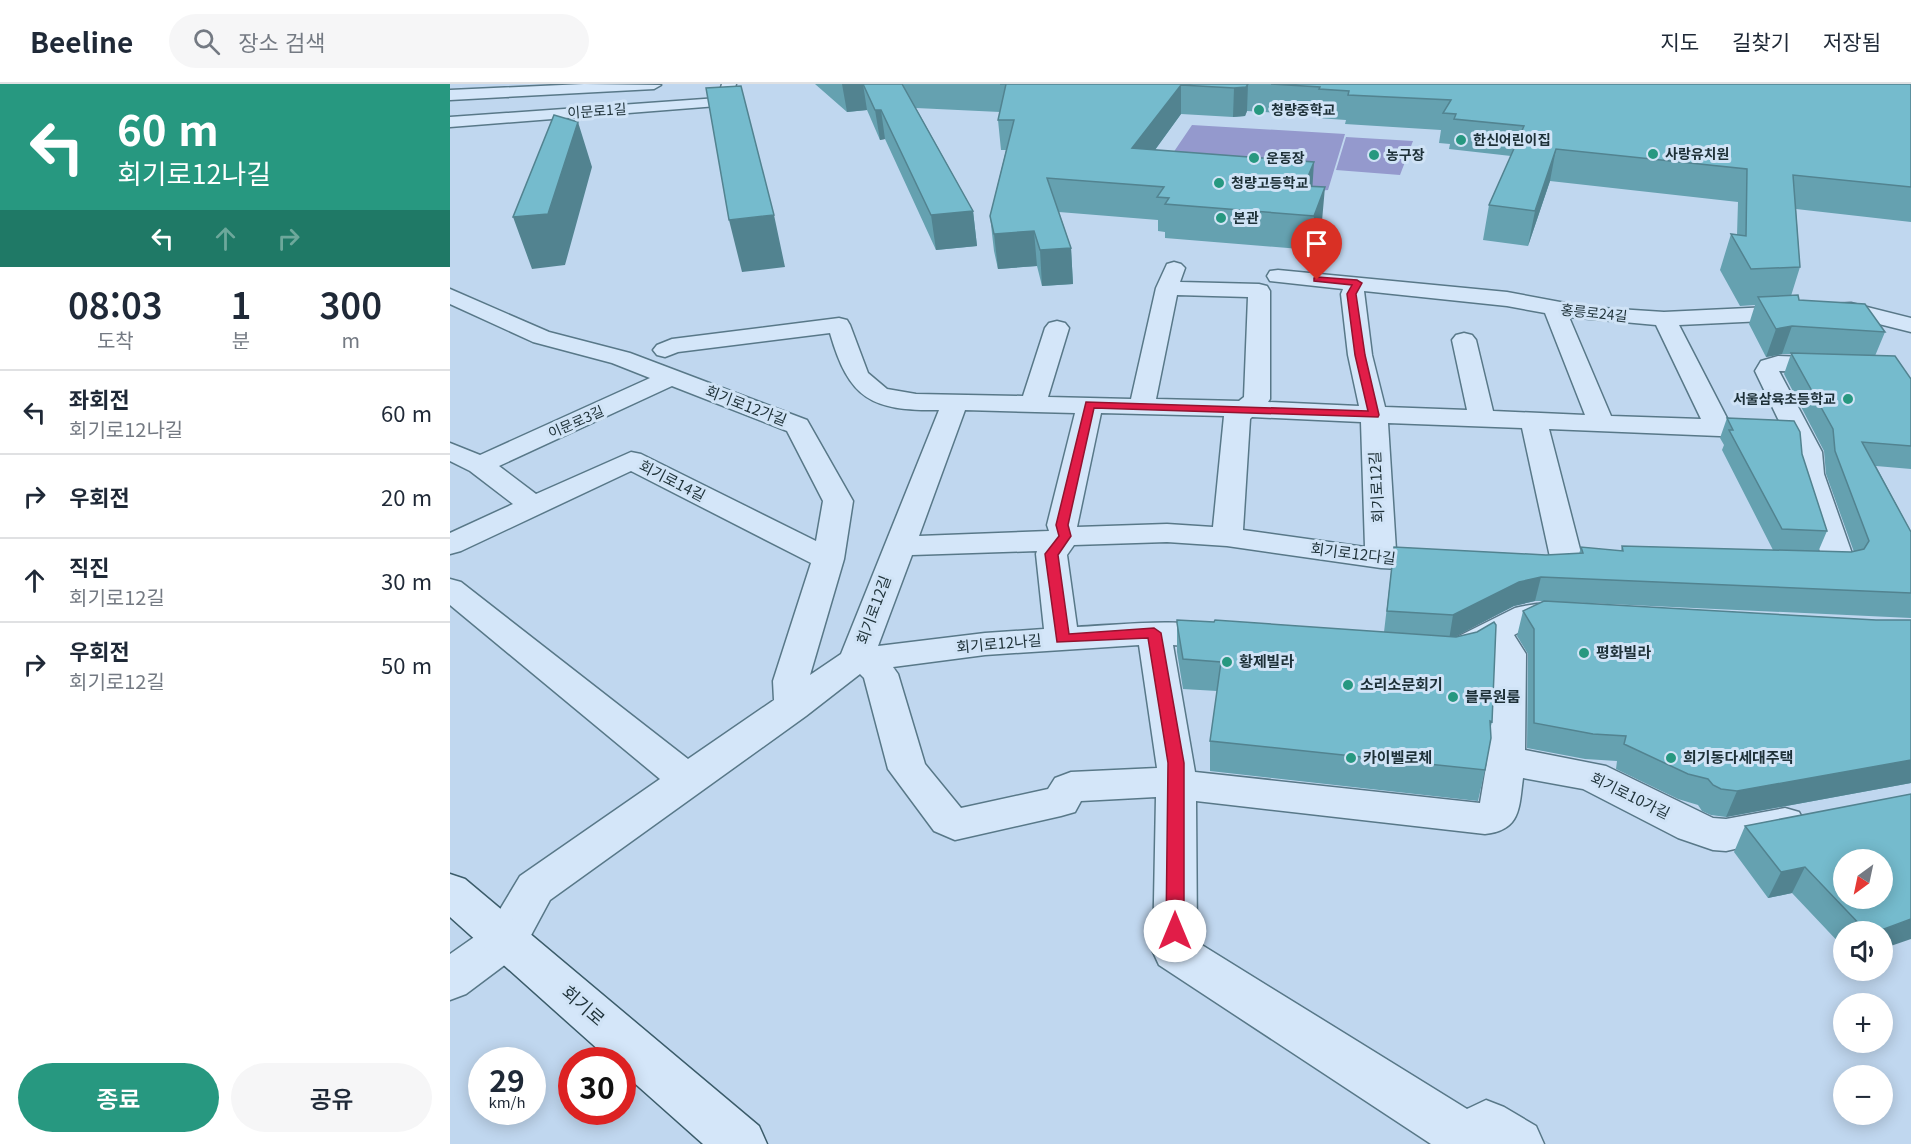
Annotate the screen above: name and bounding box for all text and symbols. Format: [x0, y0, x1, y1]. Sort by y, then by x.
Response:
search box [169, 14, 589, 68]
text: Beeline [30, 21, 133, 61]
icon: search [190, 25, 223, 58]
text: 장소 검색 [238, 25, 325, 57]
text: 지도 [1660, 26, 1699, 56]
text: 길찾기 [1732, 26, 1790, 56]
text: 저장됨 [1823, 26, 1881, 56]
text: 60 m [117, 97, 219, 158]
street label: 이문로1길 [567, 98, 627, 122]
place label: 청량중학교 [1271, 99, 1336, 119]
marker: 청량중학교 [1252, 103, 1266, 117]
icon: left [18, 108, 96, 186]
place label: 한신어린이집 [1473, 129, 1550, 149]
marker: 한신어린이집 [1454, 133, 1468, 147]
place label: 사랑유치원 [1665, 143, 1729, 163]
place label: 농구장 [1386, 144, 1425, 164]
place label: 운동장 [1266, 147, 1305, 167]
marker: 사랑유치원 [1646, 147, 1660, 161]
marker: 농구장 [1367, 148, 1381, 162]
marker: 운동장 [1247, 151, 1261, 165]
text: 회기로12나길 [117, 153, 271, 192]
place label: 청량고등학교 [1231, 172, 1308, 192]
marker: 청량고등학교 [1212, 176, 1226, 190]
place label: 본관 [1233, 207, 1259, 227]
marker: 본관 [1214, 211, 1228, 225]
pin [1291, 218, 1342, 280]
icon: left [146, 222, 179, 255]
icon: ahead [209, 222, 242, 255]
icon: right [272, 222, 305, 255]
icon: arrive [1300, 227, 1333, 260]
text: 08:03 [68, 277, 163, 329]
text: 1 [231, 277, 252, 329]
text: 300 [319, 277, 382, 329]
street label: 홍릉로24길 [1560, 299, 1628, 325]
text: 도착 [97, 325, 134, 354]
text: 분 [232, 325, 250, 354]
text: m [341, 325, 360, 354]
street label: 회기로12가길 [703, 379, 790, 430]
text: 좌회전 [69, 382, 130, 414]
place label: 서울삼육초등학교 [1733, 388, 1836, 408]
marker: 서울삼육초등학교 [1841, 392, 1855, 406]
icon: left [18, 396, 51, 429]
text: 60 m [381, 396, 432, 428]
street label: 이문로3길 [544, 400, 607, 442]
text: 회기로12나길 [69, 414, 183, 443]
street label: 회기로12길 [1363, 451, 1388, 524]
street label: 회기로14길 [636, 454, 709, 505]
icon: right [18, 480, 51, 513]
text: 우회전 [69, 480, 130, 512]
text: 20 m [381, 480, 432, 512]
street label: 회기로12다길 [1309, 537, 1397, 568]
text: 직진 [69, 550, 109, 582]
icon: ahead [18, 564, 51, 597]
text: 30 m [381, 564, 432, 596]
street label: 회기로12길 [850, 572, 895, 647]
text: 회기로12길 [69, 582, 165, 611]
street label: 회기로12나길 [955, 628, 1042, 657]
text: 우회전 [69, 634, 130, 666]
place label: 평화빌라 [1596, 641, 1651, 662]
marker: 평화빌라 [1577, 646, 1591, 660]
icon: right [18, 648, 51, 681]
text: 50 m [381, 648, 432, 680]
place label: 황제빌라 [1239, 650, 1294, 671]
marker: 황제빌라 [1220, 655, 1234, 669]
text: 회기로12길 [69, 666, 165, 695]
place label: 소리소문회기 [1360, 673, 1443, 694]
marker: 소리소문회기 [1341, 678, 1355, 692]
place label: 블루원룸 [1465, 685, 1520, 706]
marker: 블루원룸 [1446, 690, 1460, 704]
place label: 카이벨로체 [1363, 746, 1432, 767]
place label: 희기동다세대주택 [1683, 746, 1793, 767]
marker: 카이벨로체 [1344, 751, 1358, 765]
marker: 희기동다세대주택 [1664, 751, 1678, 765]
street label: 회기로10가길 [1588, 766, 1674, 823]
north arrow [1833, 849, 1893, 909]
map controls [1833, 849, 1893, 1125]
position arrow [1143, 899, 1207, 963]
button: sound [1833, 921, 1893, 981]
street label: 회기로 [557, 978, 612, 1031]
button: + [1833, 993, 1893, 1053]
speed limit sign: 30 [558, 1047, 636, 1125]
text: 29 [489, 1057, 525, 1101]
button: 종료 [18, 1063, 219, 1132]
button: 공유 [231, 1063, 432, 1132]
button: − [1833, 1065, 1893, 1125]
text: km/h [488, 1091, 526, 1112]

